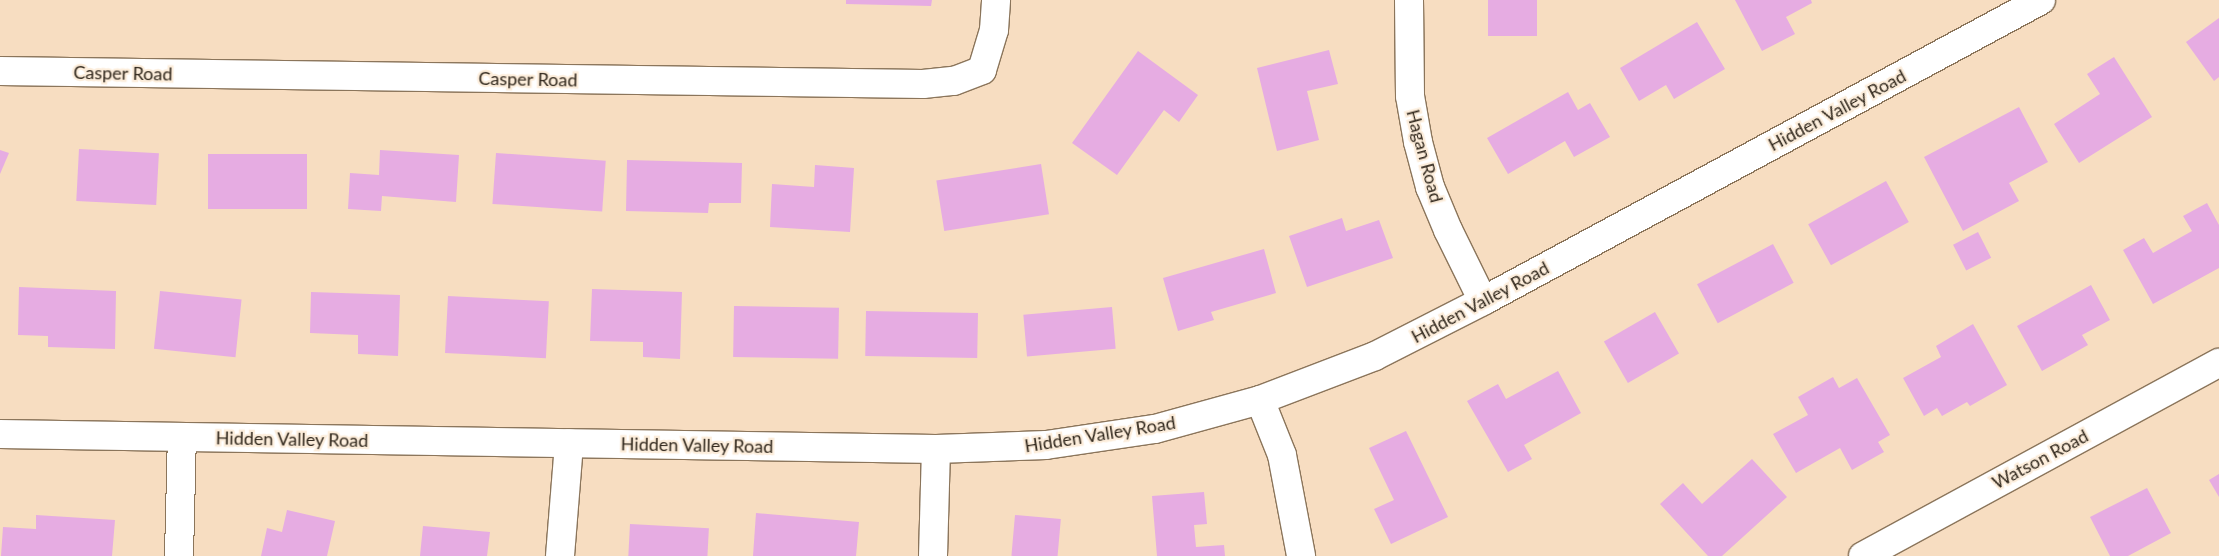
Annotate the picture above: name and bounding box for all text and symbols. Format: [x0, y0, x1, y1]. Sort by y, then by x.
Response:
street label: Casper Road [73, 61, 173, 85]
street label: Hidden Valley Road [1764, 64, 1910, 156]
street label: Casper Road [478, 67, 578, 91]
street label: Hagan Road [1402, 107, 1448, 205]
street label: Hidden Valley Road [1407, 256, 1553, 348]
street label: Hidden Valley Road [1022, 411, 1178, 457]
street label: Watson Road [1988, 425, 2092, 493]
street label: Hidden Valley Road [215, 427, 369, 451]
street label: Hidden Valley Road [620, 433, 774, 457]

